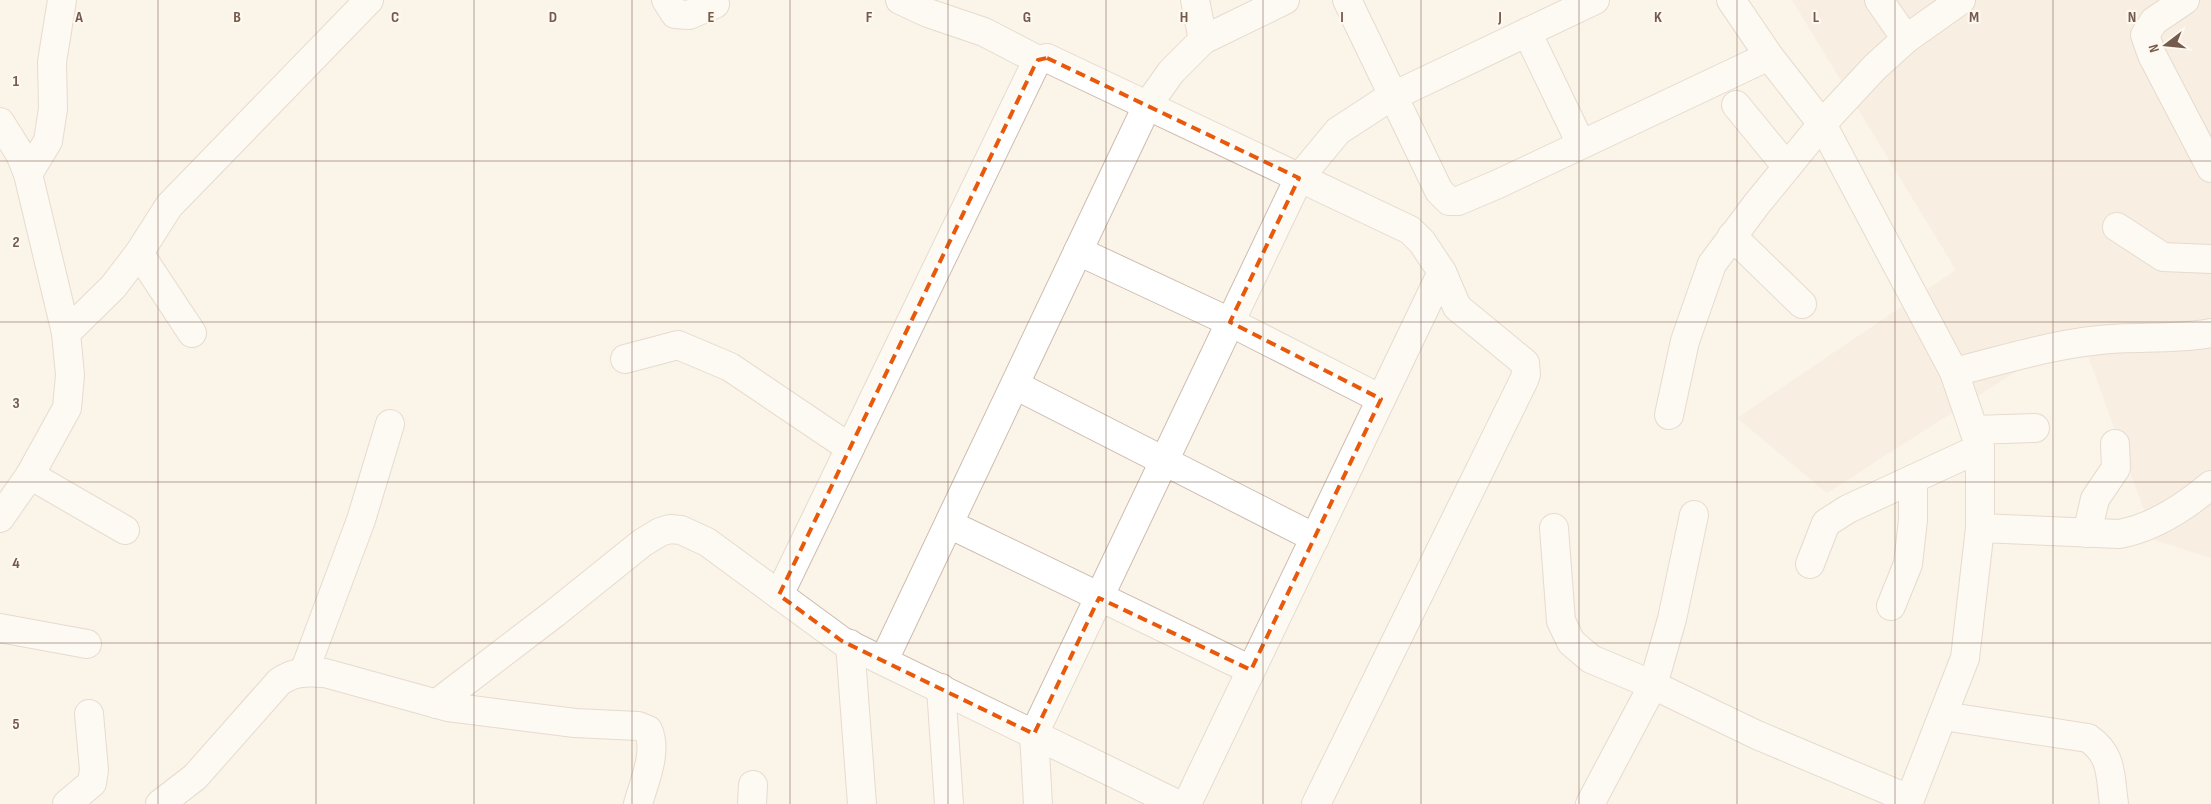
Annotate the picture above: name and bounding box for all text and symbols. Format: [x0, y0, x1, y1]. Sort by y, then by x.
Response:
text: A [74, 8, 83, 27]
text: B [233, 8, 241, 27]
text: C [391, 8, 399, 27]
text: D [549, 8, 557, 27]
text: E [708, 8, 715, 27]
text: F [866, 8, 873, 27]
text: G [1023, 8, 1031, 27]
text: H [1180, 8, 1188, 27]
text: I [1340, 8, 1344, 27]
text: J [1497, 8, 1502, 27]
text: K [1654, 8, 1662, 27]
text: L [1813, 8, 1820, 27]
text: M [1969, 8, 1979, 27]
text: N [2128, 8, 2136, 27]
north arrow [2141, 20, 2191, 70]
text: N [2145, 43, 2163, 54]
text: 1 [13, 72, 20, 91]
text: 2 [12, 233, 20, 252]
text: 3 [12, 394, 20, 413]
text: 4 [12, 554, 20, 573]
text: 5 [12, 715, 20, 734]

